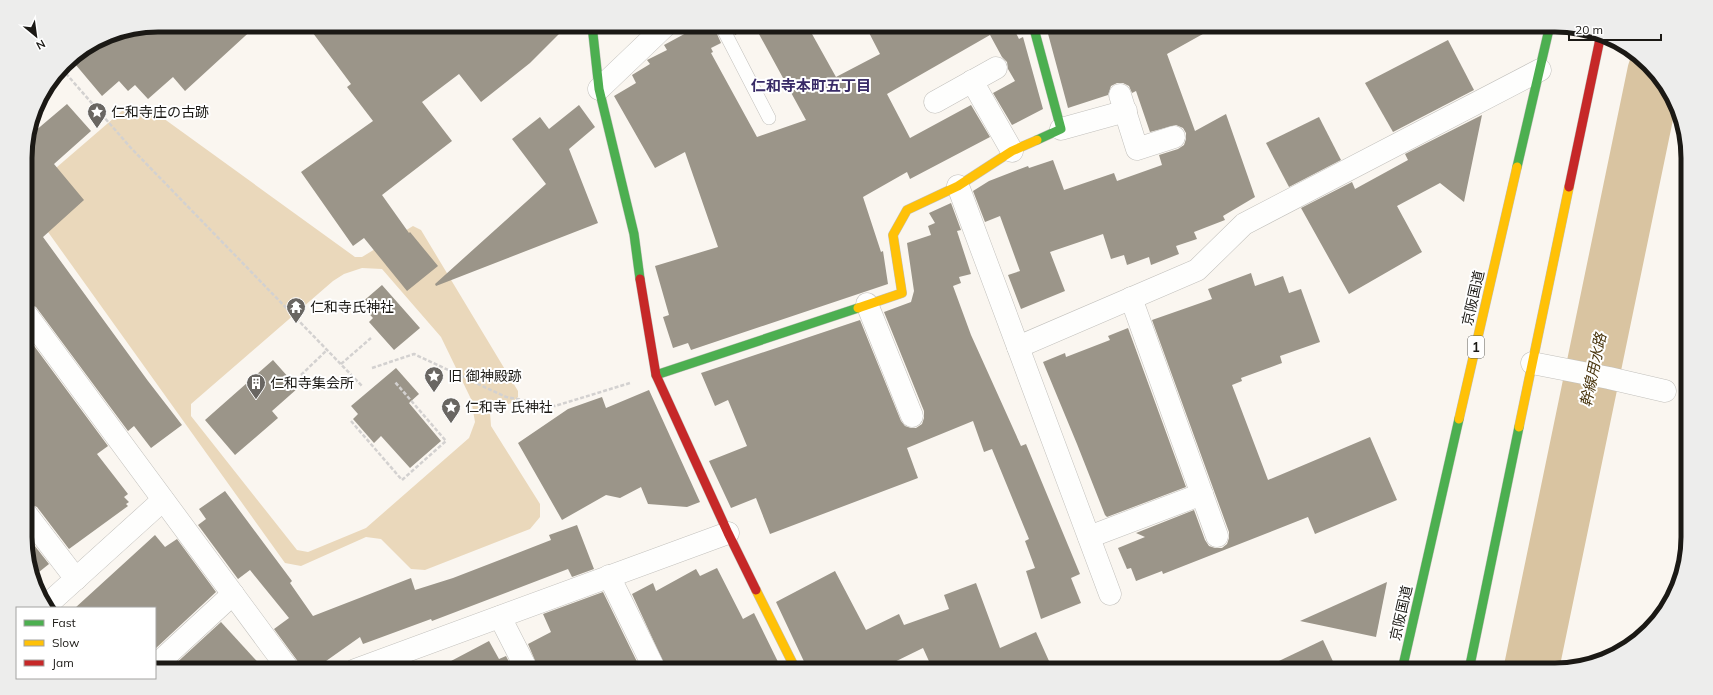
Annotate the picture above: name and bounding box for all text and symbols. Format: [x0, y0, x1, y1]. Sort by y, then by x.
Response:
north arrow [16, 16, 56, 56]
scale bar [1569, 16, 1661, 42]
text: 20 m [1575, 22, 1603, 37]
text: N [34, 37, 48, 53]
district label: 仁和寺本町五丁目 [751, 76, 871, 95]
place icon: 仁和寺庄の古跡 [86, 101, 108, 129]
place label: 仁和寺庄の古跡 [111, 103, 209, 121]
street label: 京阪国道 [1458, 269, 1488, 327]
temple icon: 仁和寺氏神社 [285, 296, 307, 324]
place label: 仁和寺氏神社 [310, 298, 394, 316]
water label: 幹線用水路 [1576, 329, 1611, 409]
road number: 1 [1468, 336, 1484, 358]
place icon: 旧 御神殿跡 [423, 365, 445, 393]
place label: 旧 御神殿跡 [448, 367, 522, 385]
building icon: 仁和寺集会所 [245, 372, 267, 400]
place label: 仁和寺集会所 [270, 374, 354, 392]
place icon: 仁和寺 氏神社 [440, 396, 462, 424]
place label: 仁和寺 氏神社 [465, 398, 553, 416]
street label: 京阪国道 [1386, 584, 1416, 642]
legend [16, 607, 156, 679]
text: Fast [52, 615, 76, 630]
text: Slow [52, 635, 80, 650]
text: Jam [52, 655, 74, 670]

